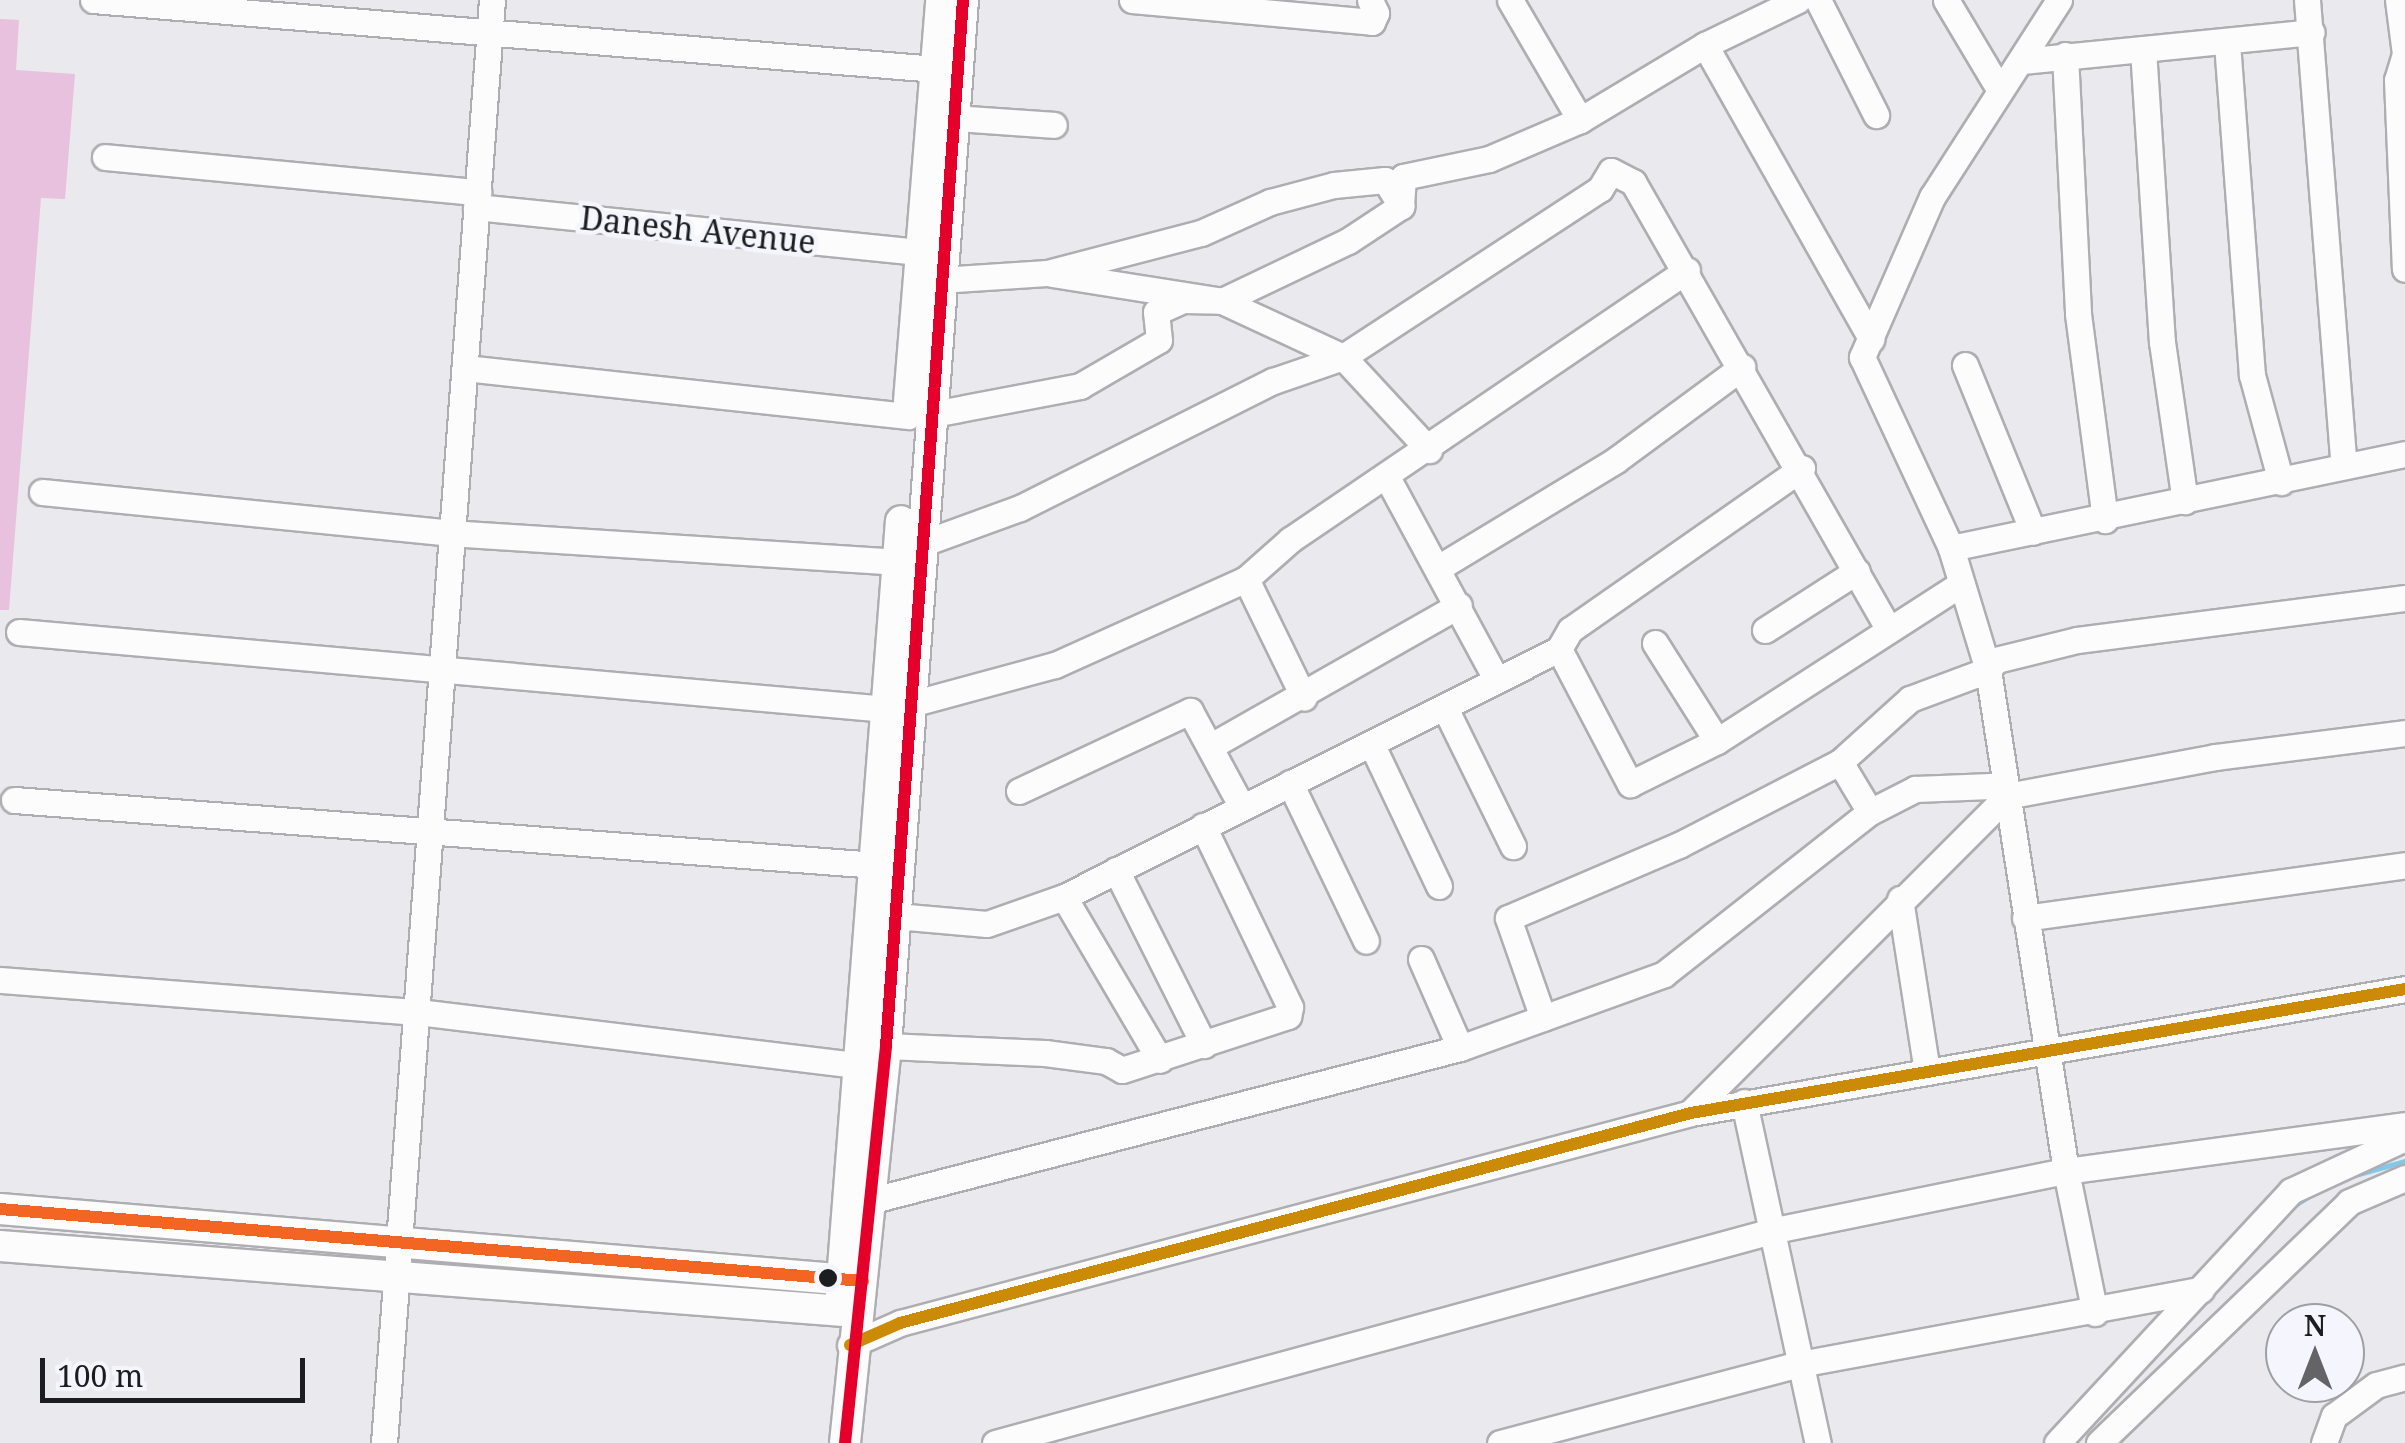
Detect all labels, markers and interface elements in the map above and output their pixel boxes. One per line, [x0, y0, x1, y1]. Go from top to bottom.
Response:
street label: Danesh Avenue [578, 199, 818, 261]
unlabelled marker [818, 1268, 838, 1288]
north arrow [2265, 1303, 2365, 1403]
text: N [2304, 1306, 2326, 1344]
scale bar [45, 1338, 310, 1400]
text: 100 m [57, 1355, 143, 1396]

